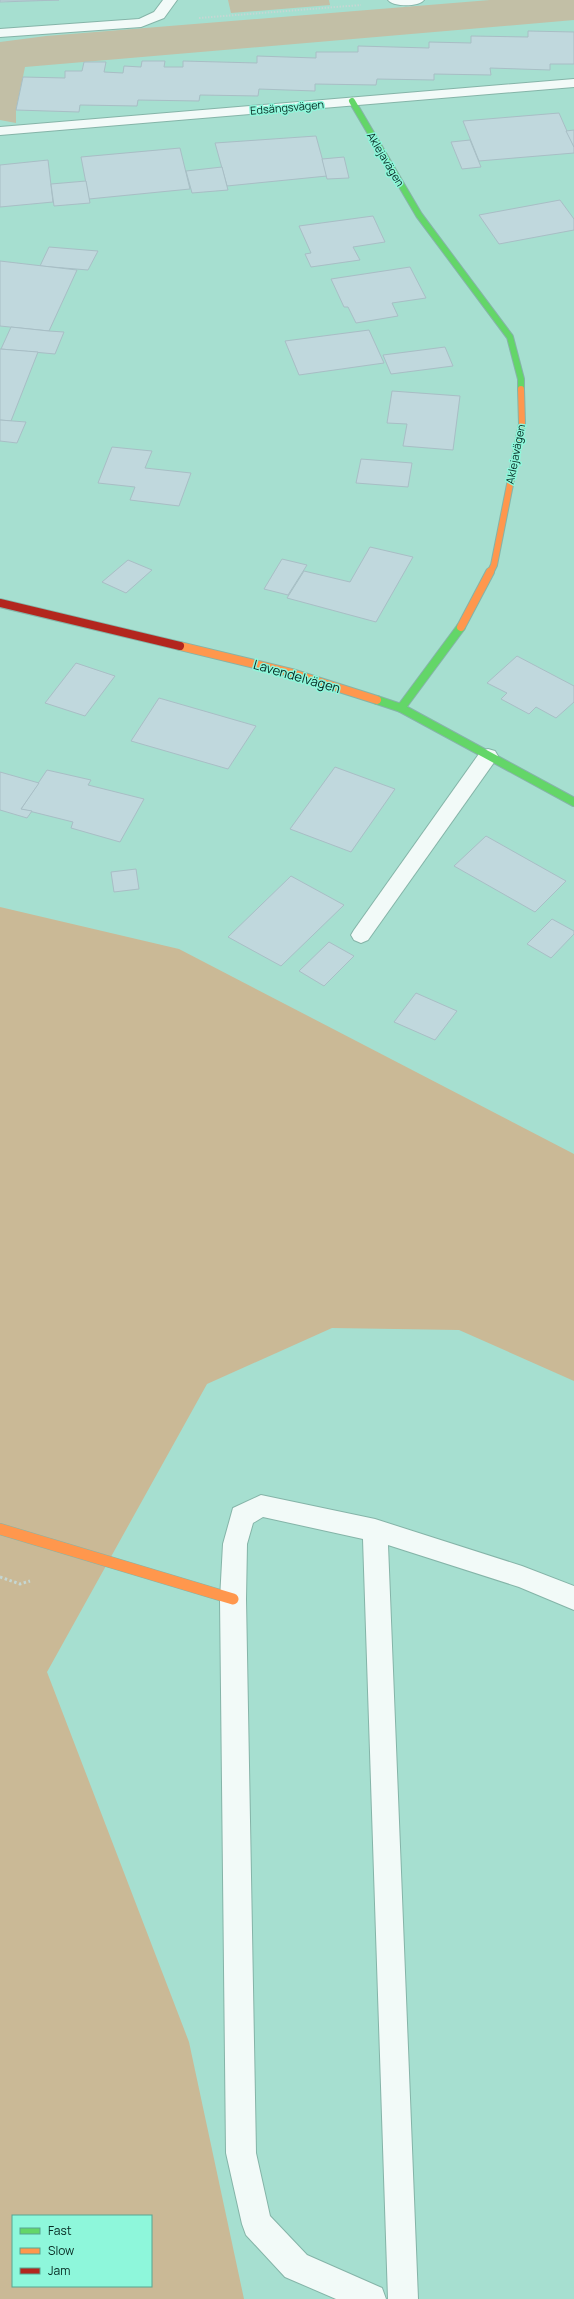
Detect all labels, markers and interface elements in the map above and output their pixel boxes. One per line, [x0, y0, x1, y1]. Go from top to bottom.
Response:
street label: Edsängsvägen [250, 96, 324, 118]
street label: Aklejavägen [364, 129, 408, 189]
street label: Aklejavägen [502, 423, 528, 485]
street label: Lavendelvägen [251, 655, 343, 697]
legend [12, 2215, 152, 2287]
text: Fast [48, 2222, 72, 2239]
text: Slow [48, 2242, 74, 2259]
text: Jam [48, 2262, 70, 2279]

